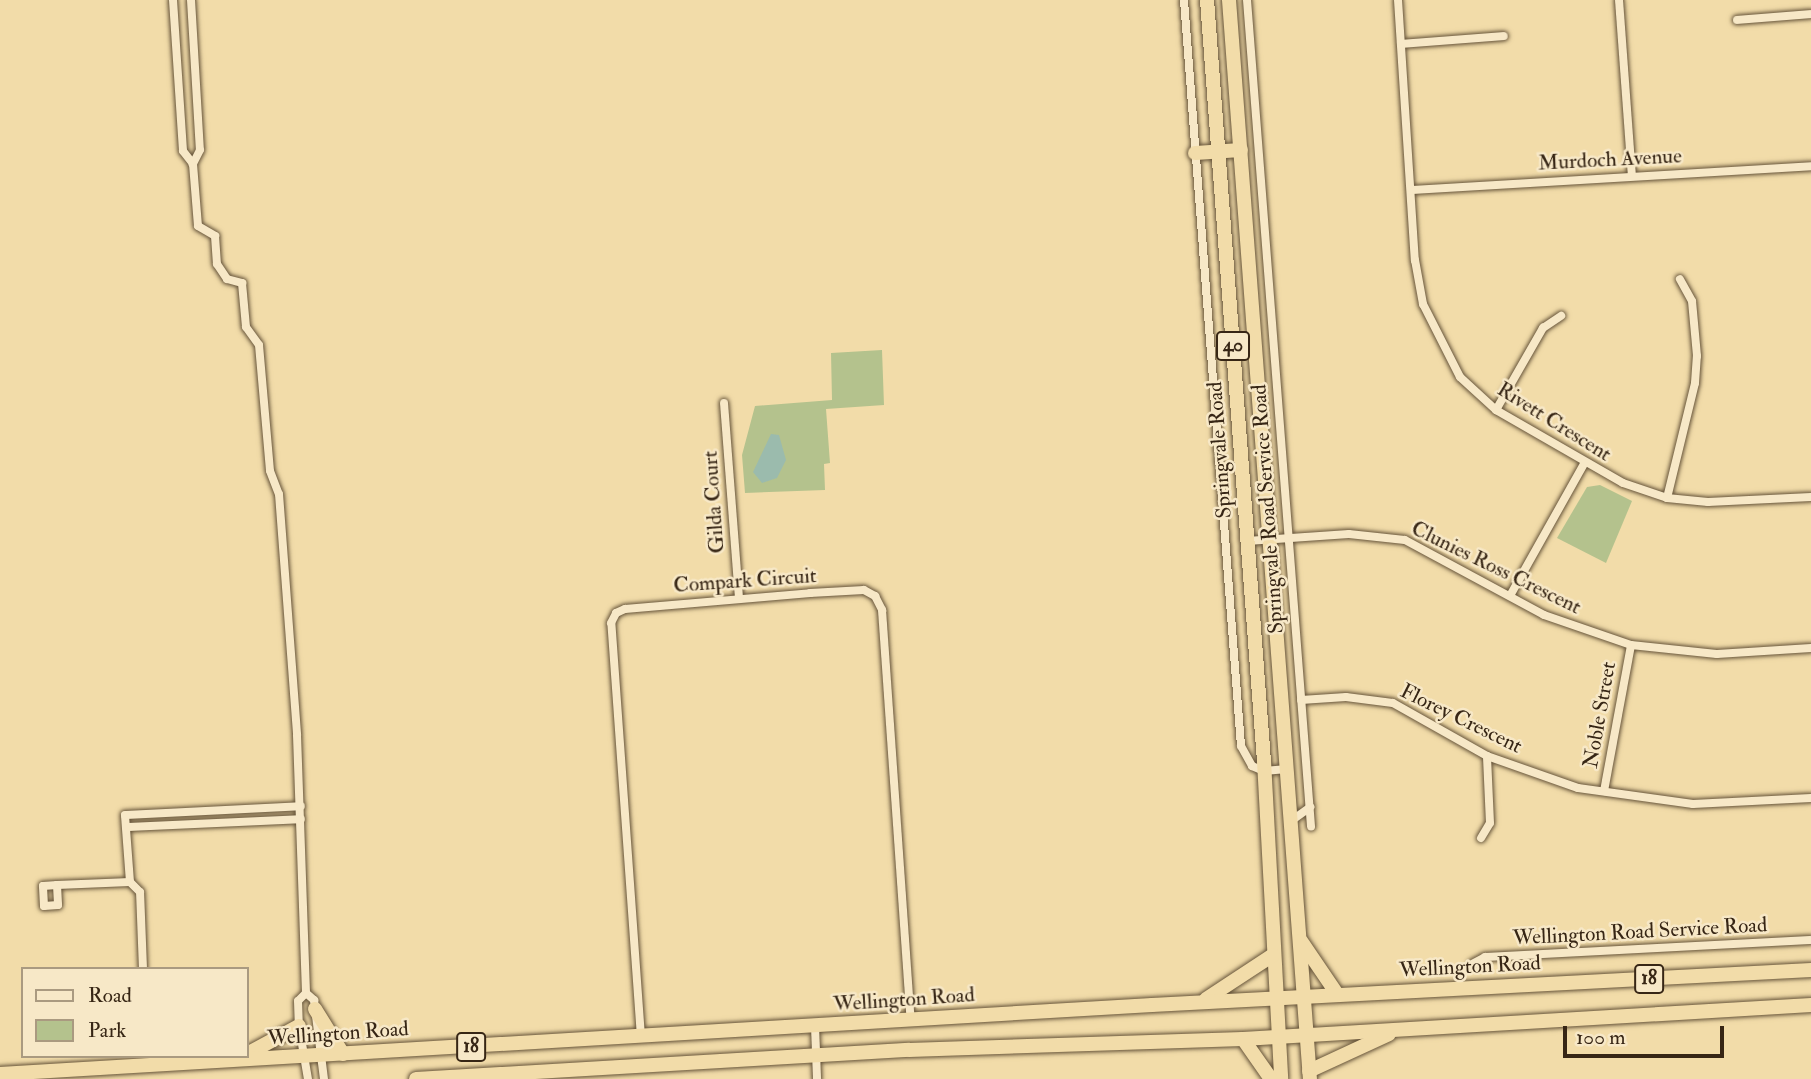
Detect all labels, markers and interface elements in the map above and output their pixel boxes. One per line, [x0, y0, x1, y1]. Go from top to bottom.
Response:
street label: Murdoch Avenue [1538, 144, 1682, 176]
road number: 40 [1216, 330, 1250, 362]
street label: Rivett Crescent [1492, 377, 1616, 467]
street label: Springvale Road [1203, 381, 1237, 519]
street label: Springvale Road Service Road [1247, 383, 1289, 635]
street label: Gilda Court [698, 450, 730, 554]
street label: Clunies Ross Crescent [1407, 516, 1585, 620]
street label: Compark Circuit [673, 563, 817, 599]
street label: Noble Street [1578, 660, 1622, 770]
street label: Florey Crescent [1396, 679, 1526, 759]
street label: Wellington Road Service Road [1512, 913, 1768, 951]
street label: Wellington Road [1399, 951, 1541, 983]
road number: 18 [1633, 964, 1665, 995]
legend [21, 967, 248, 1058]
text: Road [88, 982, 132, 1009]
street label: Wellington Road [832, 982, 976, 1018]
scale bar [1566, 1012, 1727, 1056]
street label: Wellington Road [266, 1016, 410, 1052]
text: Park [88, 1017, 126, 1044]
text: 100 m [1576, 1024, 1626, 1051]
road number: 18 [455, 1032, 487, 1063]

